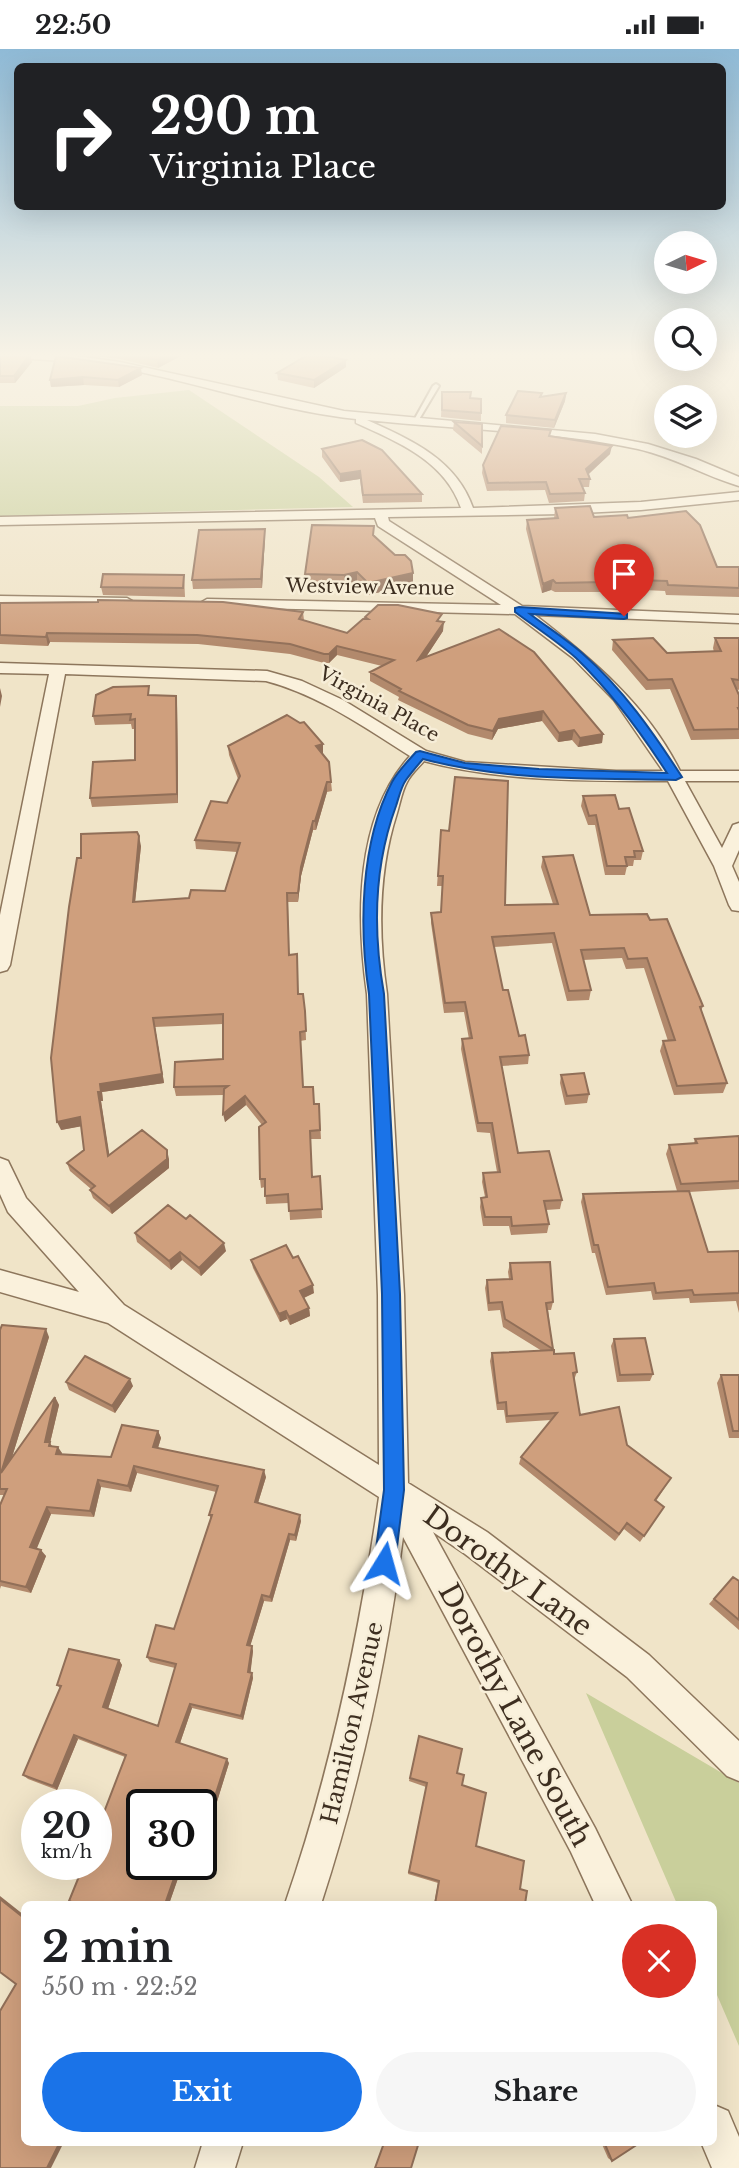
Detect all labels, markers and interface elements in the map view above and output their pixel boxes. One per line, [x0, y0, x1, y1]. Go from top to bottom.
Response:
text: 22:50 [35, 9, 111, 41]
text: 290 m [150, 86, 319, 147]
icon: right [35, 91, 126, 182]
text: Virginia Place [150, 147, 376, 187]
north arrow [654, 231, 718, 294]
map controls [654, 231, 717, 448]
button: search [654, 308, 717, 371]
button: layers [654, 385, 717, 448]
pin [594, 544, 654, 616]
icon: arrive [605, 555, 643, 593]
street label: Westview Avenue [284, 574, 455, 600]
street label: Virginia Place [314, 661, 443, 747]
street label: Dorothy Lane [417, 1498, 599, 1644]
position arrow [347, 1526, 421, 1600]
street label: Dorothy Lane South [431, 1577, 599, 1853]
street label: Hamilton Avenue [315, 1619, 389, 1827]
speed limit sign: 30 [126, 1789, 217, 1880]
text: 20 [42, 1804, 91, 1847]
text: km/h [41, 1841, 92, 1863]
text: 2 min [42, 1921, 173, 1973]
button: close [622, 1924, 696, 1998]
text: 550 m · 22:52 [42, 1973, 198, 2001]
button: Exit [42, 2052, 362, 2132]
button: Share [376, 2052, 696, 2132]

